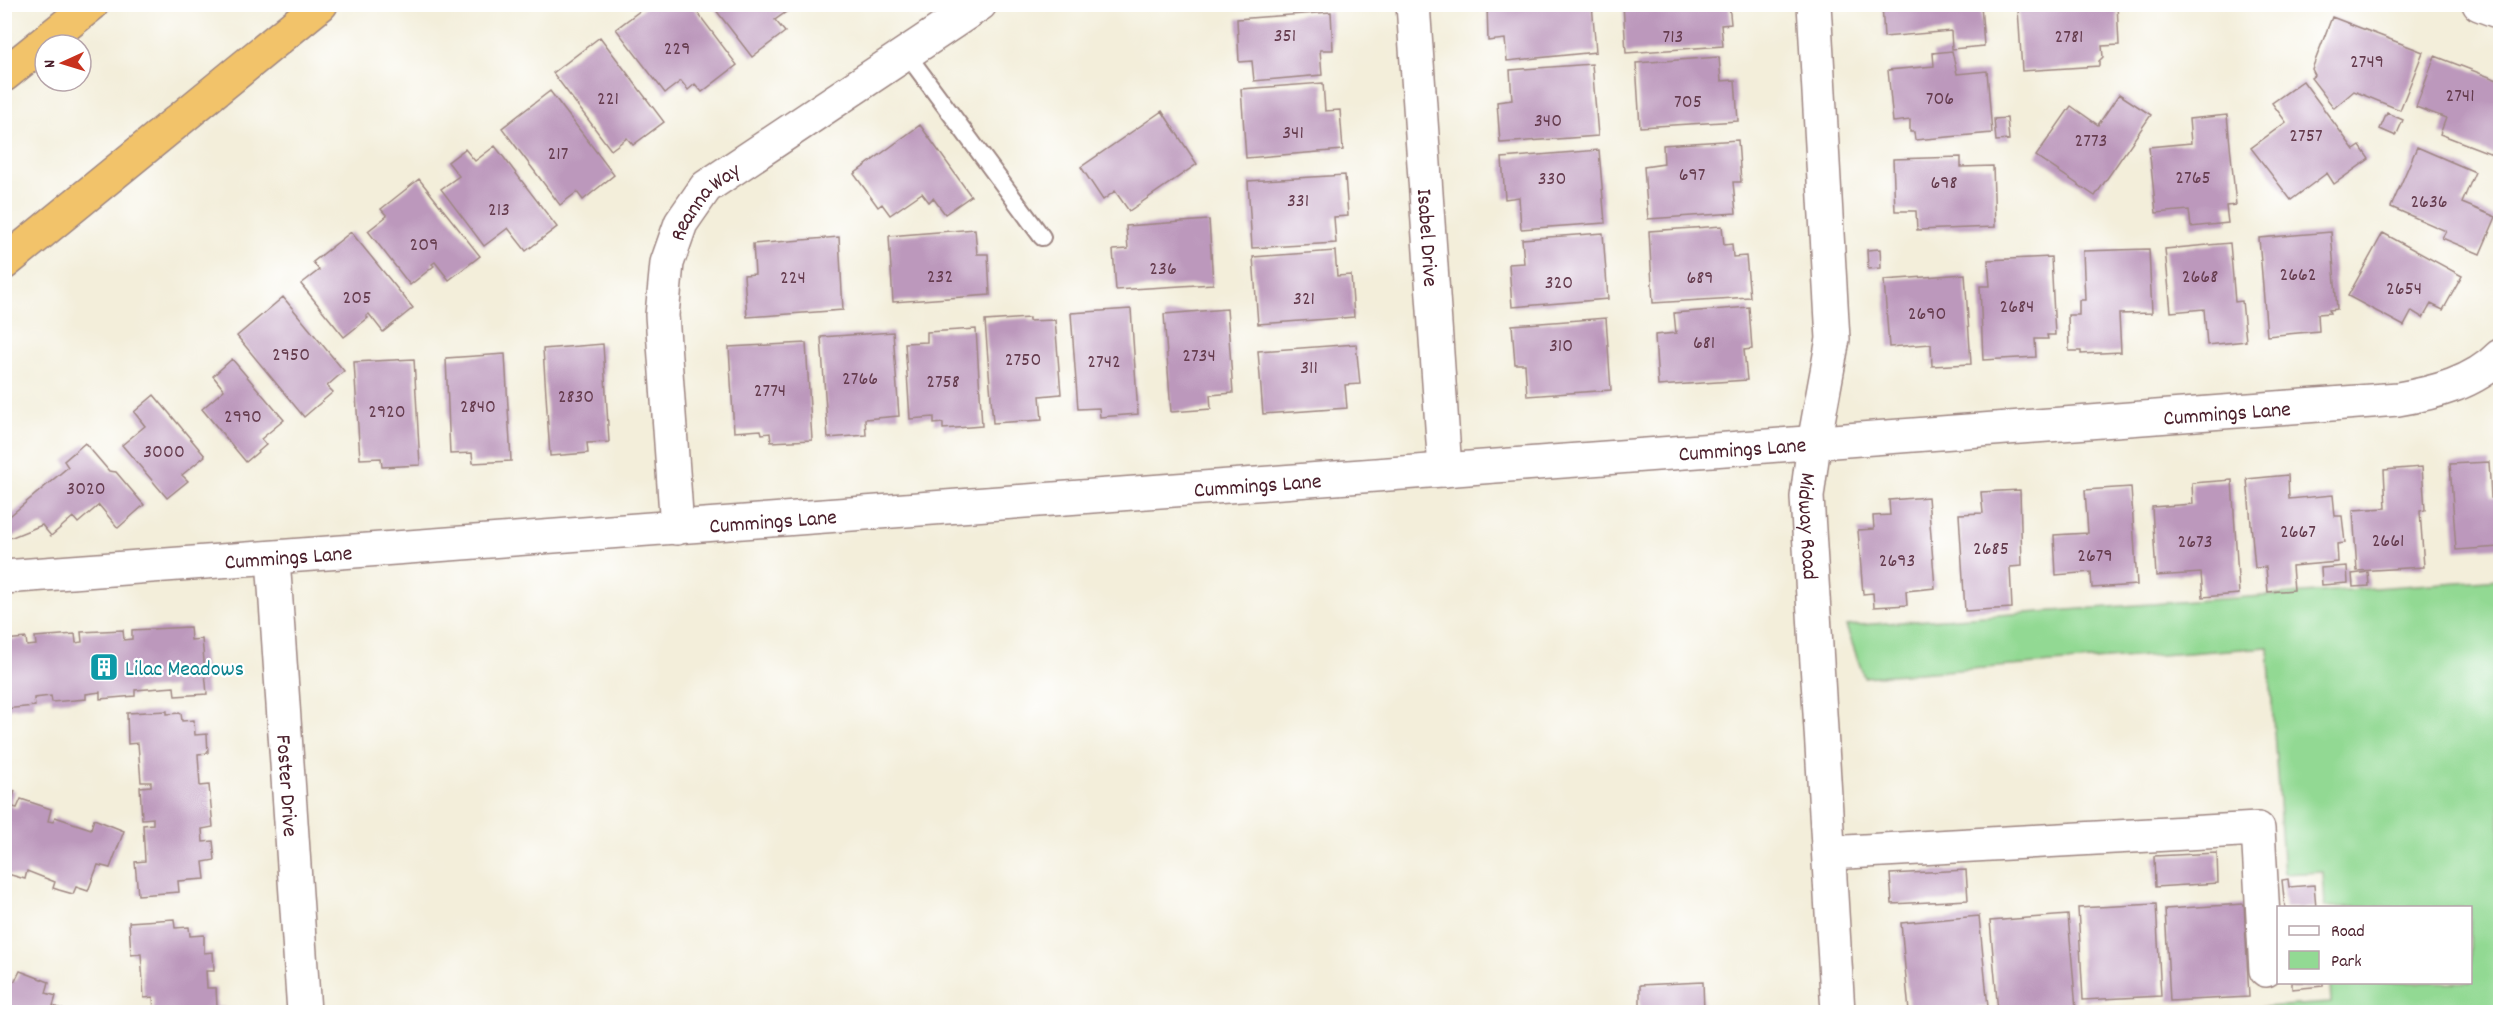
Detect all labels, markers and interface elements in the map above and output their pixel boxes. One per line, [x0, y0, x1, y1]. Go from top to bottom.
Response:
house number: 351 [1274, 23, 1296, 51]
house number: 713 [1663, 24, 1683, 52]
house number: 2781 [2055, 24, 2083, 52]
north arrow [33, 33, 93, 93]
house number: 229 [664, 36, 690, 64]
house number: 2749 [2350, 49, 2384, 77]
text: N [39, 59, 62, 69]
house number: 2741 [2445, 83, 2475, 111]
house number: 221 [597, 86, 619, 114]
house number: 706 [1926, 86, 1954, 114]
house number: 705 [1674, 89, 1702, 117]
house number: 340 [1534, 108, 1562, 136]
house number: 341 [1282, 120, 1304, 148]
house number: 2757 [2289, 123, 2323, 151]
house number: 2773 [2075, 128, 2107, 156]
house number: 217 [548, 141, 568, 169]
street label: Reanna Way [664, 156, 748, 246]
house number: 697 [1679, 162, 1705, 190]
house number: 2765 [2175, 165, 2211, 193]
house number: 330 [1538, 166, 1566, 194]
house number: 698 [1931, 170, 1957, 198]
house number: 331 [1287, 188, 1309, 216]
street label: Isabel Drive [1407, 188, 1444, 288]
house number: 2636 [2410, 189, 2448, 217]
house number: 213 [488, 197, 510, 225]
house number: 209 [410, 232, 438, 260]
house number: 236 [1149, 256, 1177, 284]
house number: 2662 [2279, 262, 2317, 290]
house number: 232 [927, 264, 953, 292]
house number: 2668 [2182, 264, 2218, 292]
house number: 224 [780, 265, 806, 293]
house number: 689 [1687, 265, 1713, 293]
house number: 320 [1545, 270, 1573, 298]
house number: 2654 [2386, 276, 2422, 304]
house number: 205 [343, 285, 371, 313]
house number: 321 [1293, 286, 1315, 314]
house number: 2684 [2000, 294, 2034, 322]
house number: 2690 [1908, 301, 1946, 329]
house number: 681 [1693, 330, 1715, 358]
house number: 310 [1549, 333, 1573, 361]
house number: 2950 [272, 342, 310, 370]
house number: 2734 [1182, 343, 1216, 371]
house number: 2750 [1005, 347, 1041, 375]
house number: 2742 [1087, 349, 1121, 377]
house number: 311 [1300, 355, 1318, 383]
house number: 2766 [842, 366, 878, 394]
house number: 2758 [926, 369, 960, 397]
house number: 2774 [754, 378, 786, 406]
house number: 2830 [558, 384, 594, 412]
house number: 2840 [460, 394, 496, 422]
street label: Cummings Lane [2162, 395, 2292, 435]
house number: 2920 [368, 399, 406, 427]
house number: 2990 [224, 404, 262, 432]
street label: Cummings Lane [1678, 431, 1807, 471]
house number: 3000 [143, 439, 185, 467]
street label: Cummings Lane [1193, 467, 1323, 507]
street label: Midway Road [1788, 471, 1824, 581]
house number: 3020 [66, 476, 106, 504]
street label: Cummings Lane [708, 503, 838, 544]
house number: 2667 [2280, 519, 2316, 547]
house number: 2661 [2372, 528, 2404, 556]
house number: 2673 [2177, 529, 2213, 557]
house number: 2685 [1973, 536, 2009, 564]
street label: Cummings Lane [224, 539, 353, 580]
house number: 2679 [2077, 543, 2113, 571]
house number: 2693 [1879, 548, 1915, 576]
building icon: Lilac Meadows [88, 651, 120, 683]
place label: Lilac Meadows [125, 655, 244, 686]
street label: Foster Drive [266, 734, 304, 838]
legend [2277, 906, 2472, 984]
text: Road [2331, 920, 2365, 945]
text: Park [2331, 950, 2362, 975]

